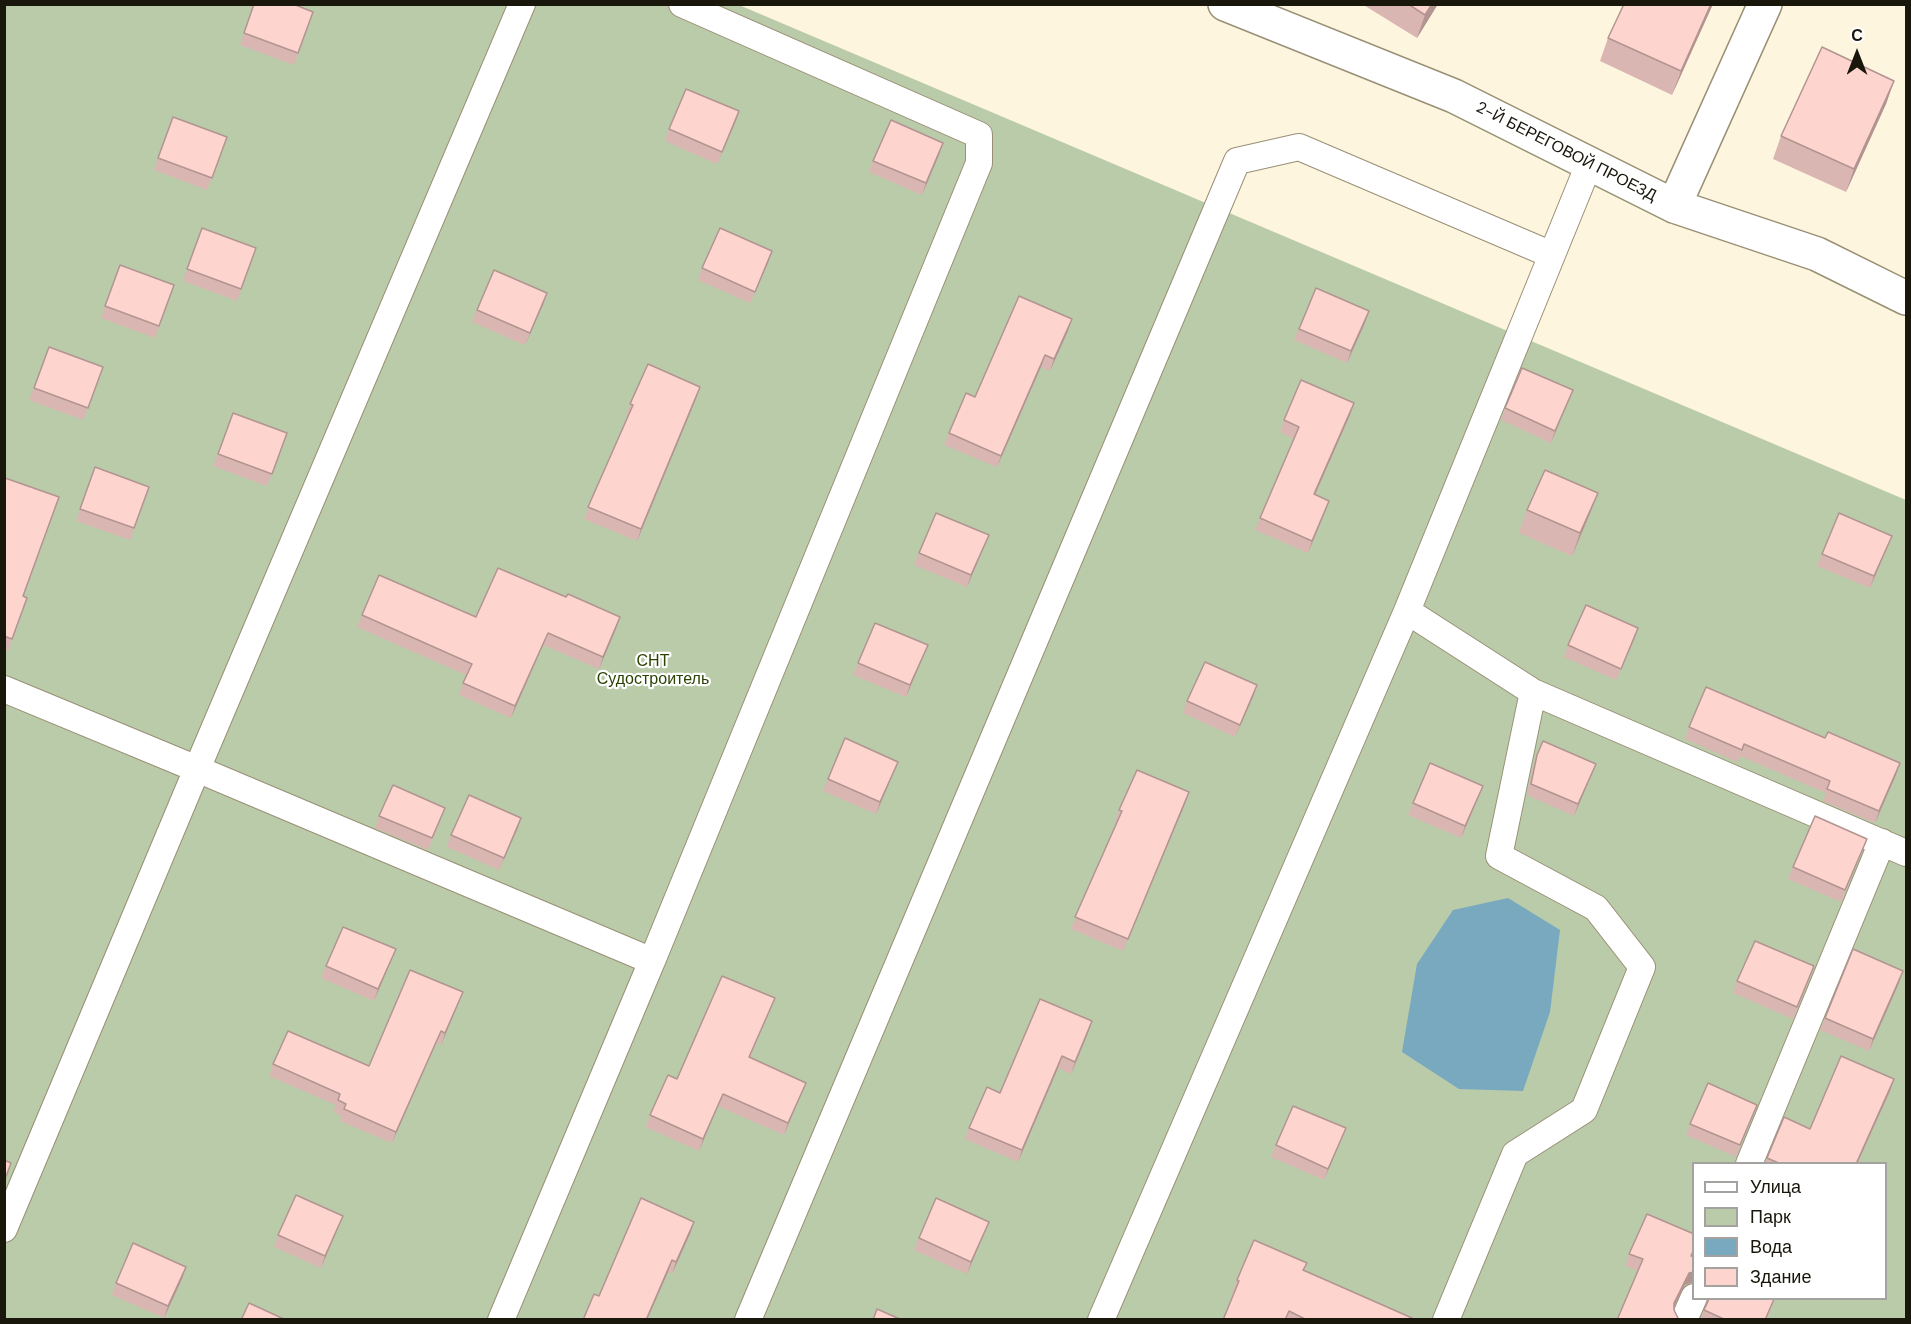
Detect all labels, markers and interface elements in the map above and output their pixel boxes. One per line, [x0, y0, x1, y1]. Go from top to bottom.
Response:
north arrow [1827, 24, 1887, 84]
text: С [1851, 25, 1863, 46]
street label: 2-Й БЕРЕГОВОЙ ПРОЕЗД [1473, 98, 1659, 206]
park label: СНТ Судостроитель [597, 652, 709, 690]
legend [1692, 1162, 1887, 1300]
text: Улица [1750, 1175, 1801, 1199]
text: Парк [1750, 1205, 1791, 1229]
text: Вода [1750, 1235, 1792, 1259]
text: Здание [1750, 1265, 1811, 1289]

